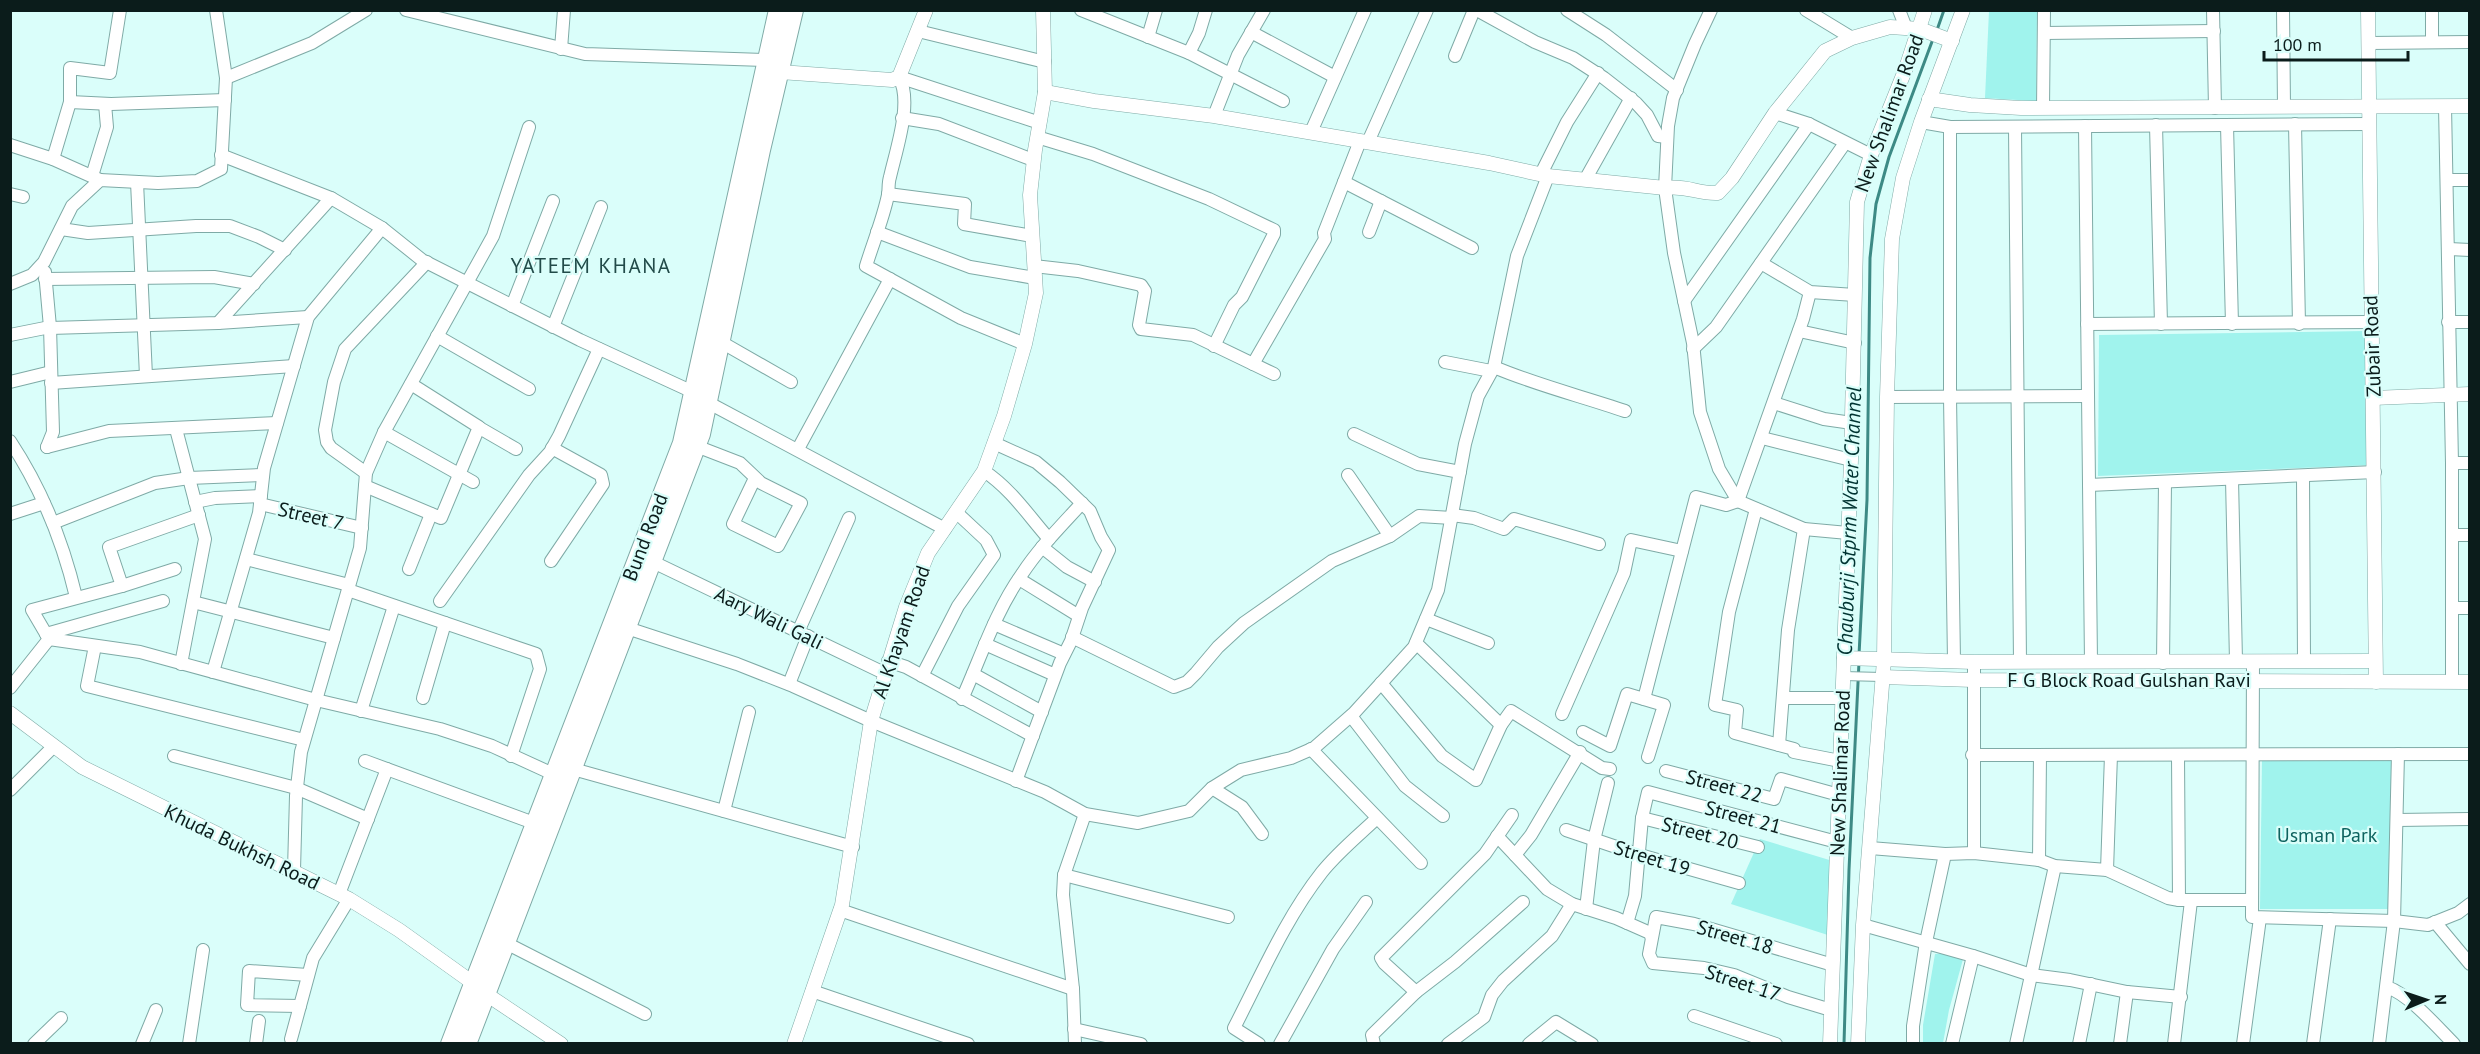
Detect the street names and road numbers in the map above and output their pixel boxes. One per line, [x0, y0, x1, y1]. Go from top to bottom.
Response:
street label: New Shalimar Road [1848, 30, 1930, 196]
street label: Zubair Road [2357, 295, 2387, 397]
street label: Bund Road [616, 489, 674, 585]
street label: Street 7 [275, 496, 347, 536]
street label: Al Khayam Road [866, 562, 936, 702]
street label: Aary Wali Gali [710, 581, 828, 655]
street label: F G Block Road Gulshan Ravi [2007, 667, 2251, 693]
street label: New Shalimar Road [1824, 689, 1856, 857]
street label: Street 22 [1683, 763, 1765, 809]
street label: Street 21 [1702, 794, 1784, 840]
street label: Khuda Bukhsh Road [160, 798, 324, 896]
street label: Street 20 [1659, 811, 1741, 855]
street label: Street 19 [1611, 834, 1693, 882]
street label: Street 18 [1694, 914, 1776, 960]
street label: Street 17 [1702, 959, 1784, 1007]

